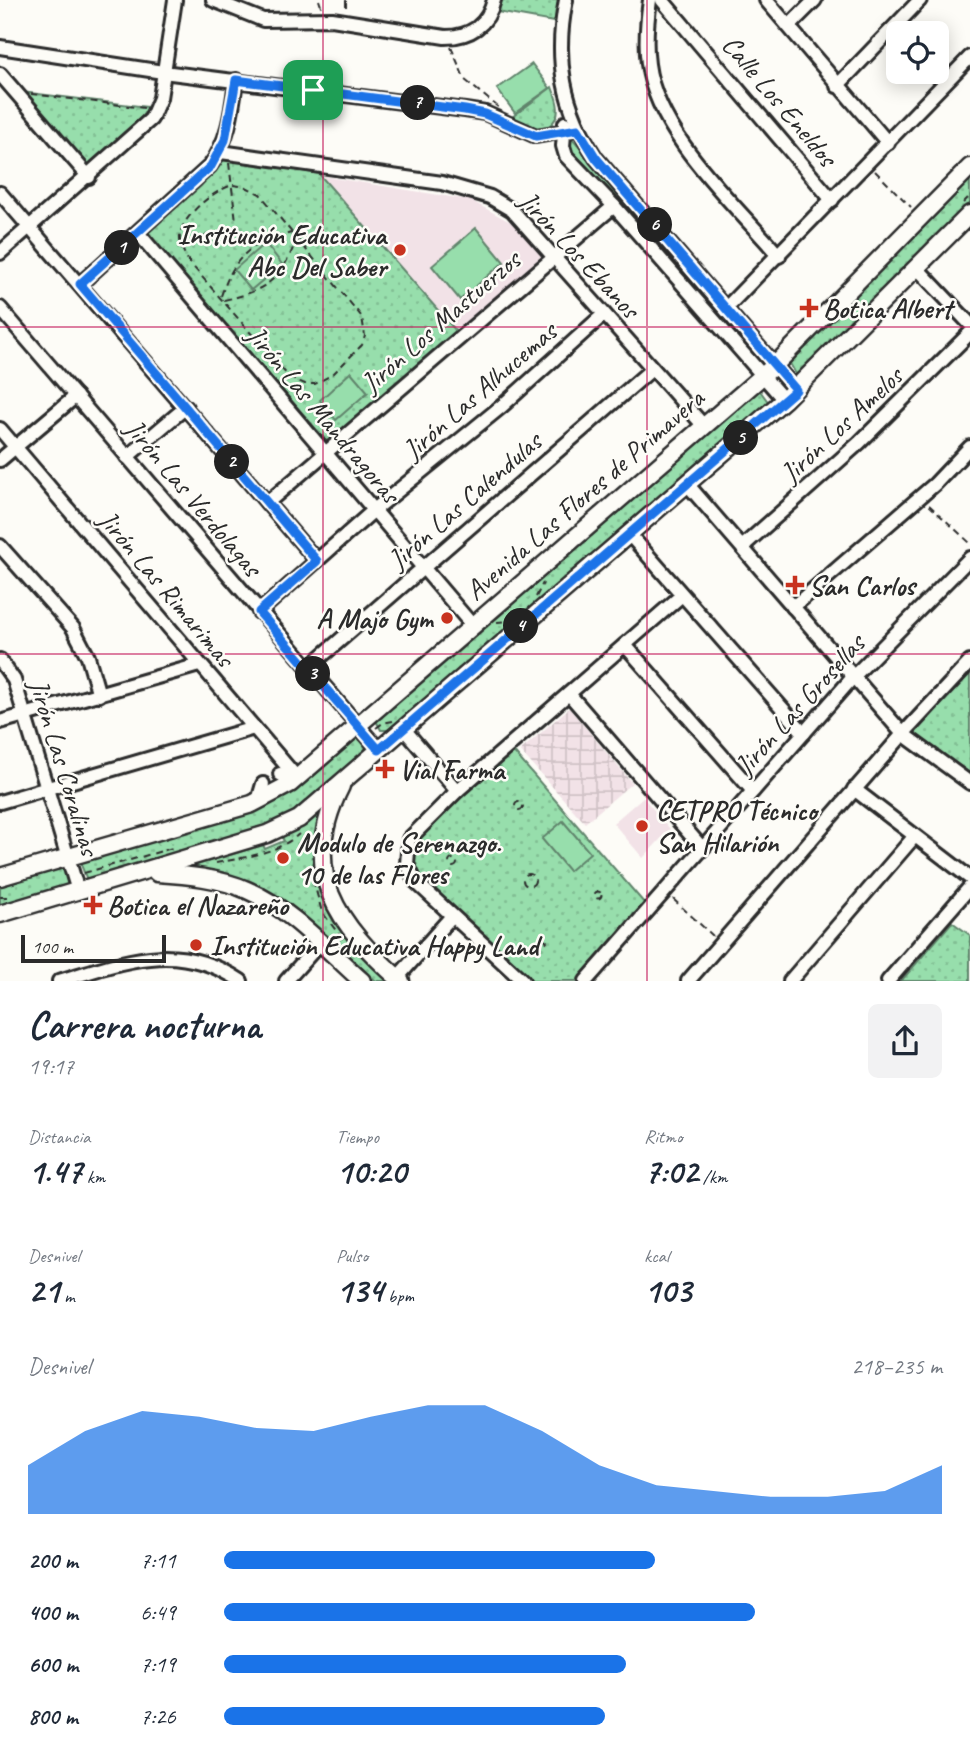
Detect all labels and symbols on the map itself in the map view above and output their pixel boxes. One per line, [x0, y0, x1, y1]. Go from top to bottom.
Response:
street label: Calle Los Eneldos [715, 28, 846, 175]
pin [283, 60, 343, 120]
pin: 7 [400, 86, 436, 120]
street label: Jirón Los Ebanos [510, 182, 649, 327]
pin: 6 [638, 208, 672, 243]
place label: Institución Educativa Abc Del Saber [177, 217, 389, 284]
pin: 1 [104, 230, 140, 266]
street label: Jirón Los Mastuerzos [352, 241, 529, 401]
marker: Institución Educativa Abc Del Saber [392, 242, 408, 258]
place label: Botica Albert [823, 291, 956, 326]
marker: Botica Albert [801, 300, 817, 316]
street label: Jirón Las Alhucemas [394, 312, 565, 468]
street label: Jirón Las Mandragoras [238, 317, 410, 512]
street label: Jirón Los Amelos [771, 357, 912, 491]
street label: Avenida Las Flores de Primavera [458, 380, 712, 608]
street label: Jirón Las Verdolagas [116, 410, 271, 585]
pin: 5 [724, 420, 758, 456]
street label: Jirón Las Calendulas [379, 423, 550, 578]
pin: 2 [215, 444, 250, 480]
street label: Jirón Las Rimarimas [90, 501, 244, 676]
place label: San Carlos [809, 568, 918, 603]
marker: San Carlos [787, 577, 803, 593]
place label: A Majo Gym [316, 601, 435, 637]
pin: 4 [504, 608, 538, 644]
marker: A Majo Gym [439, 610, 455, 626]
street label: Jirón Las Grosellas [726, 625, 873, 784]
pin: 3 [296, 656, 330, 692]
street label: Jirón Las Coralinas [21, 673, 109, 862]
place label: Vial Farma [399, 752, 507, 787]
marker: Vial Farma [377, 761, 393, 777]
place label: CETPRO Técnico San Hilarión [656, 793, 820, 860]
marker: CETPRO Técnico San Hilarión [634, 818, 650, 834]
place label: Modulo de Serenazgo. 10 de las Flores [297, 825, 502, 892]
marker: Modulo de Serenazgo. 10 de las Flores [275, 850, 291, 866]
place label: Botica el Nazareño [107, 888, 290, 923]
marker: Botica el Nazareño [85, 897, 101, 913]
place label: Institución Educativa Happy Land [210, 928, 543, 964]
scale bar [21, 932, 166, 964]
marker: Institución Educativa Happy Land [188, 937, 204, 953]

